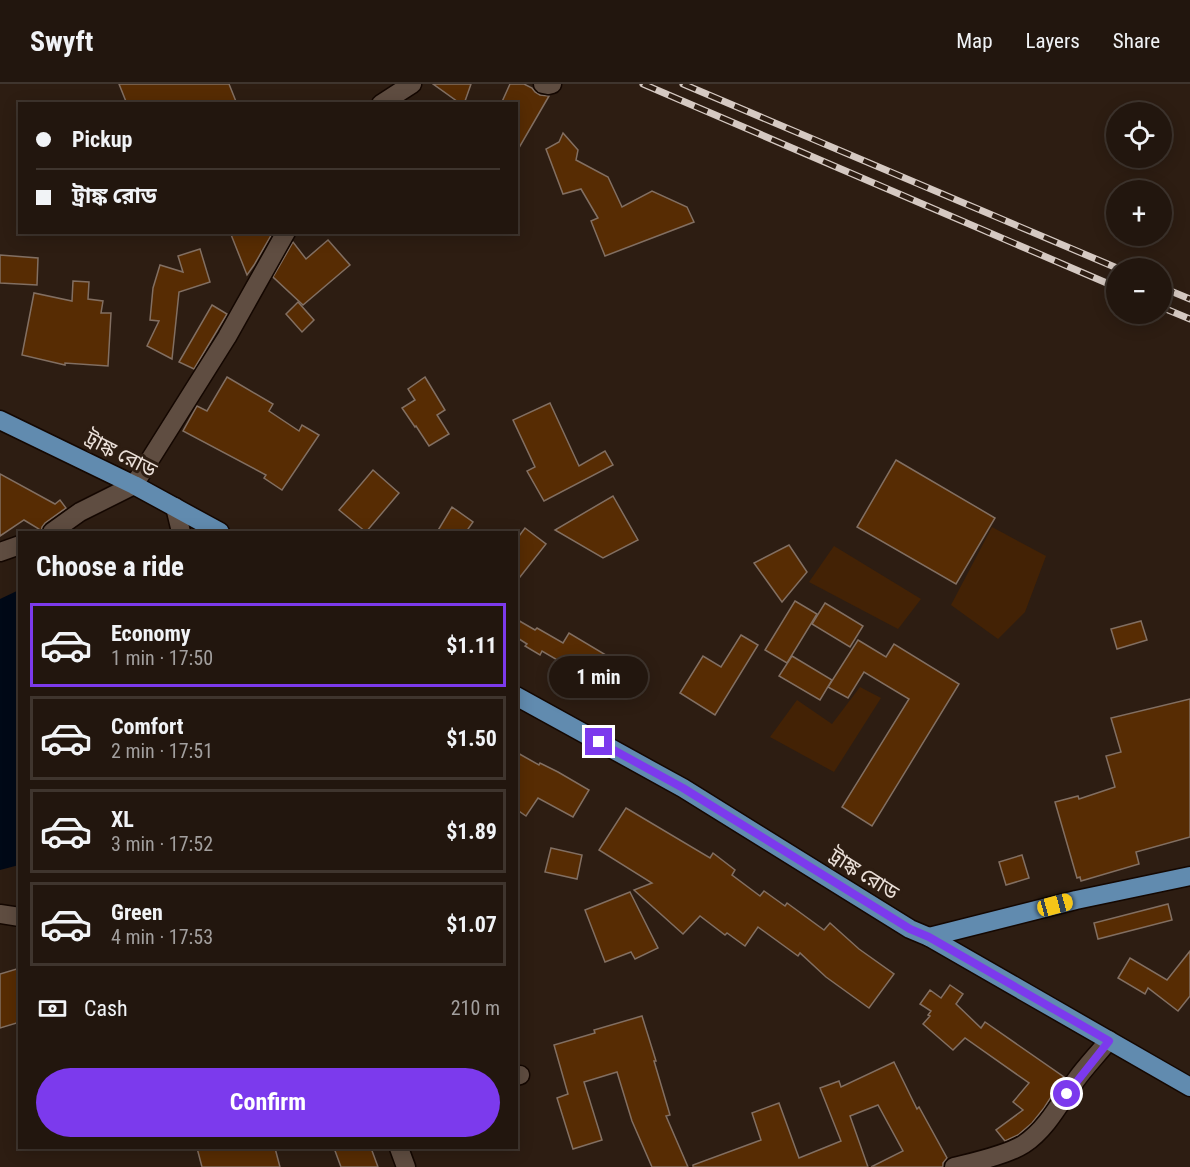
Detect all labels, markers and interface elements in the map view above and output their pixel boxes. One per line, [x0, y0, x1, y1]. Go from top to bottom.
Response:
text: Swyft [30, 25, 93, 58]
text: Map [956, 29, 993, 53]
text: Layers [1026, 29, 1080, 53]
text: Share [1113, 29, 1160, 53]
map controls [1106, 102, 1172, 324]
button: locate [1106, 102, 1172, 168]
text: Pickup [72, 127, 132, 152]
button: + [1106, 180, 1172, 246]
text: ট্রাঙ্ক রোড [72, 183, 157, 208]
button: − [1106, 258, 1172, 324]
street label: ট্রাঙ্ক রোড [80, 425, 162, 483]
text: Choose a ride [36, 551, 184, 583]
icon: car [39, 618, 93, 672]
text: Economy [111, 621, 191, 646]
text: $1.11 [446, 633, 497, 658]
text: 1 min · 17:50 [111, 646, 213, 670]
callout: 1 min [550, 655, 648, 697]
text: 1 min [576, 665, 621, 689]
icon: car [39, 711, 93, 765]
text: Comfort [111, 714, 184, 739]
text: $1.50 [446, 726, 497, 751]
route end [585, 728, 612, 755]
text: 2 min · 17:51 [111, 739, 213, 763]
icon: car [39, 804, 93, 858]
text: XL [111, 807, 134, 832]
text: $1.89 [446, 819, 497, 844]
text: 3 min · 17:52 [111, 832, 213, 856]
street label: ট্রাঙ্ক রোড [824, 843, 904, 905]
car [1035, 892, 1075, 918]
icon: car [39, 897, 93, 951]
text: Green [111, 900, 163, 925]
text: $1.07 [446, 912, 497, 937]
text: 4 min · 17:53 [111, 925, 213, 949]
icon: cash [36, 992, 69, 1025]
text: Cash [84, 996, 128, 1021]
text: 210 m [451, 996, 500, 1020]
button: Confirm [36, 1068, 500, 1137]
route start [1053, 1080, 1080, 1107]

